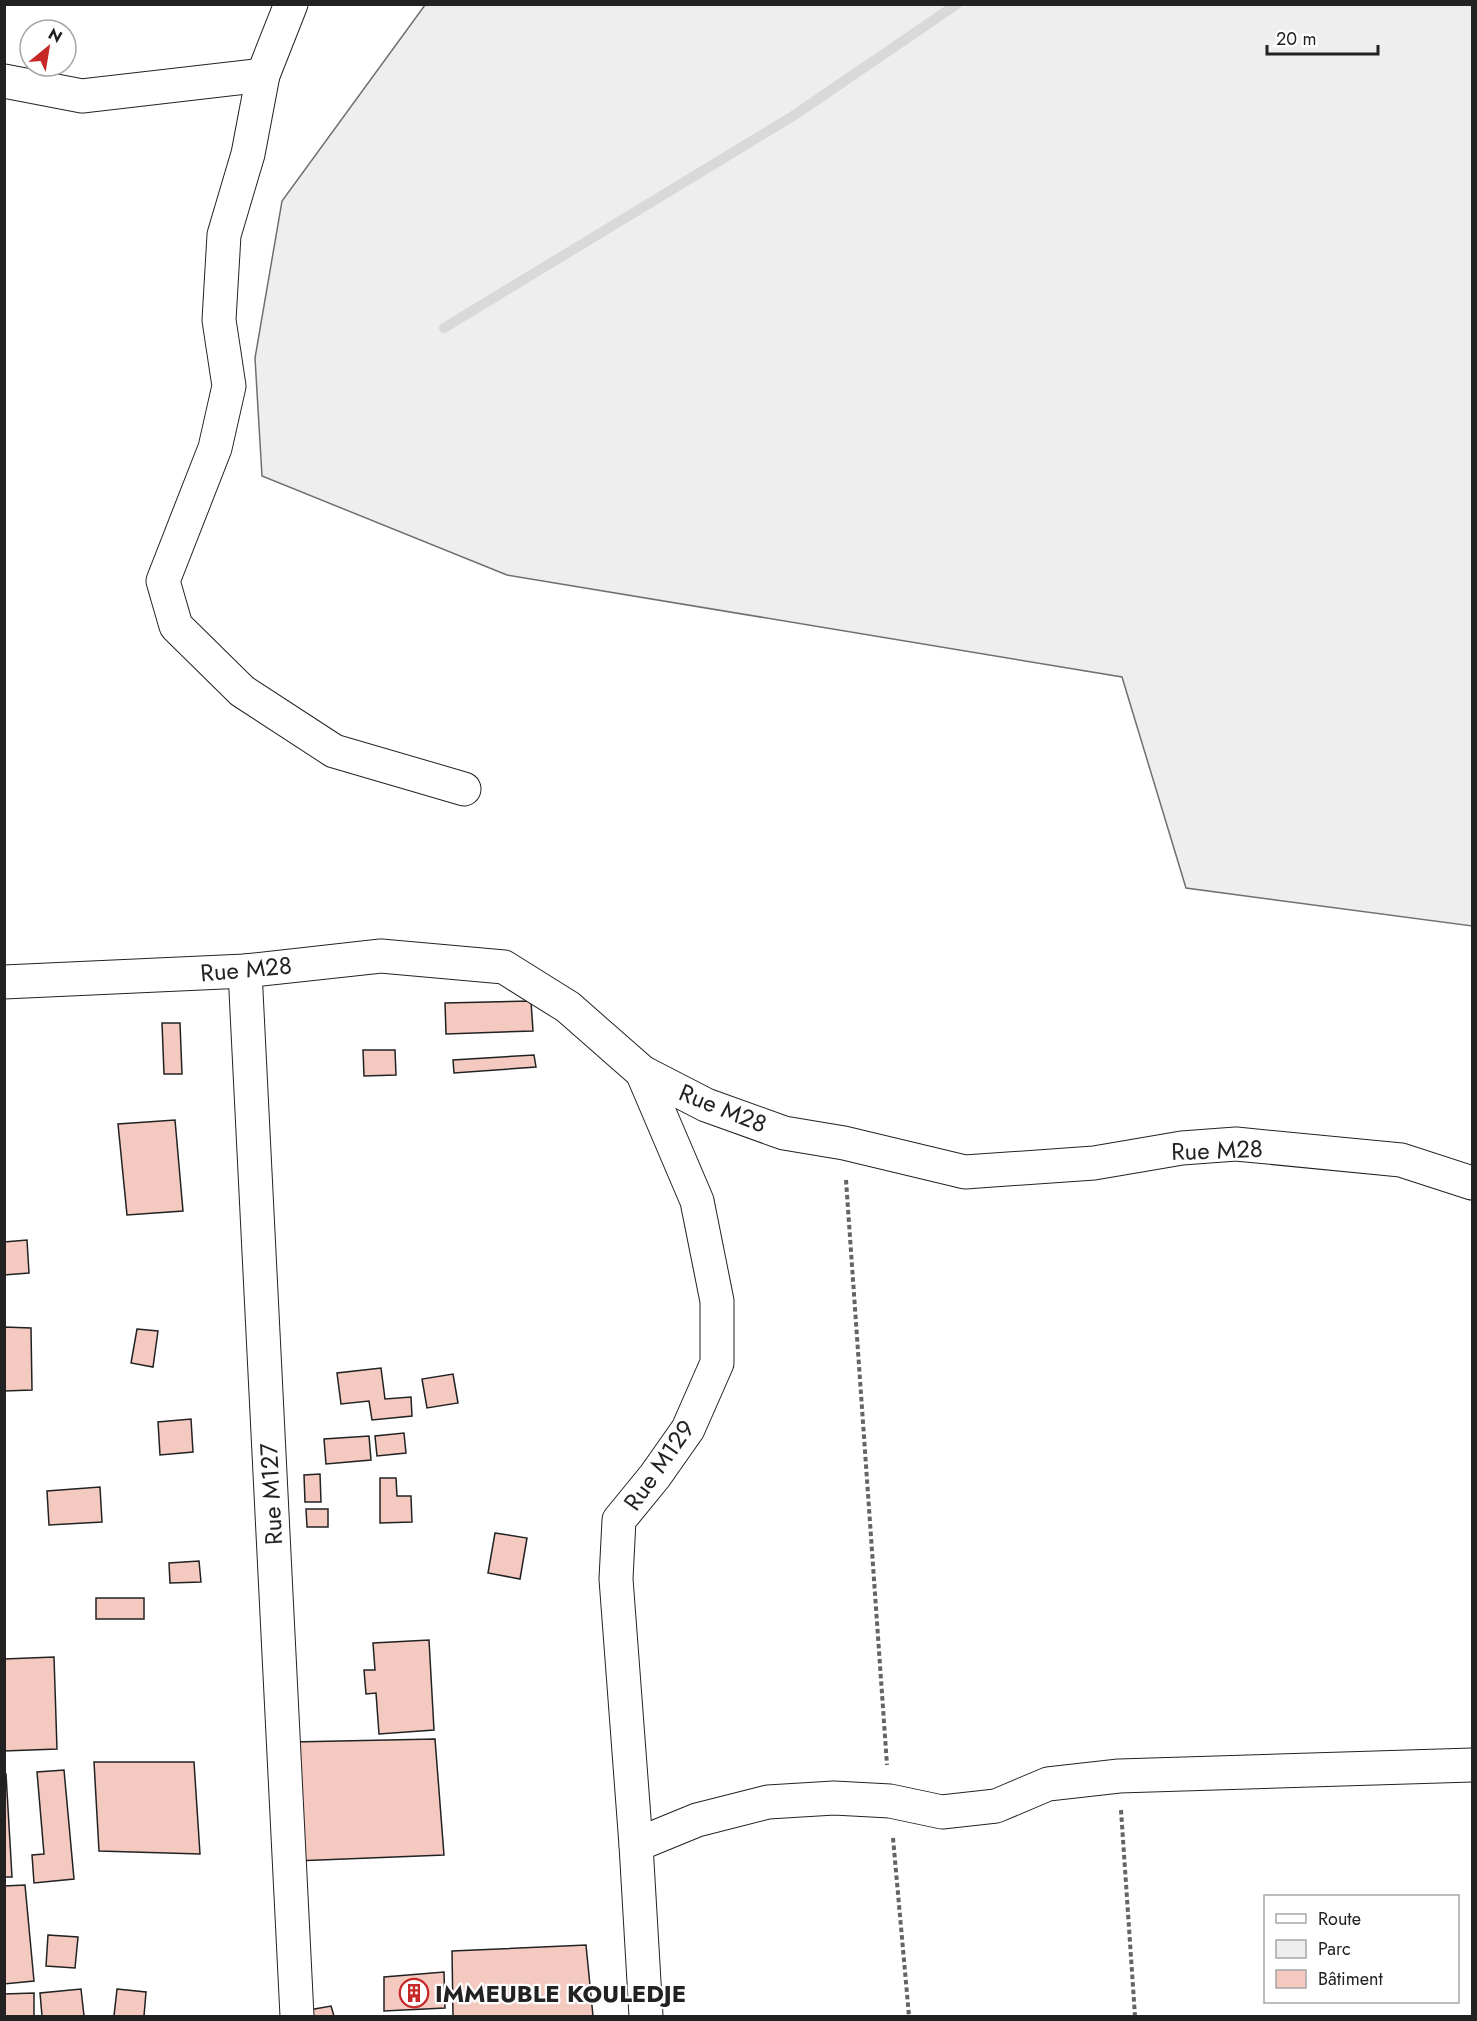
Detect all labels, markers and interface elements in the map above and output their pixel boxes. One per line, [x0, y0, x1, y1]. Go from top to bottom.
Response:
north arrow [18, 18, 78, 78]
scale bar [1267, 18, 1378, 56]
text: N [44, 22, 67, 49]
text: 20 m [1276, 26, 1316, 52]
street label: Rue M28 [199, 948, 293, 990]
street label: Rue M28 [674, 1075, 772, 1141]
street label: Rue M28 [1171, 1131, 1263, 1169]
street label: Rue M129 [615, 1413, 703, 1517]
street label: Rue M127 [251, 1442, 291, 1546]
legend [1264, 1895, 1459, 2003]
text: Route [1318, 1906, 1361, 1932]
text: Parc [1318, 1936, 1351, 1962]
text: Bâtiment [1318, 1966, 1384, 1992]
place label: IMMEUBLE KOULEDJE [435, 1976, 686, 2011]
building icon: IMMEUBLE KOULEDJE [398, 1977, 430, 2009]

